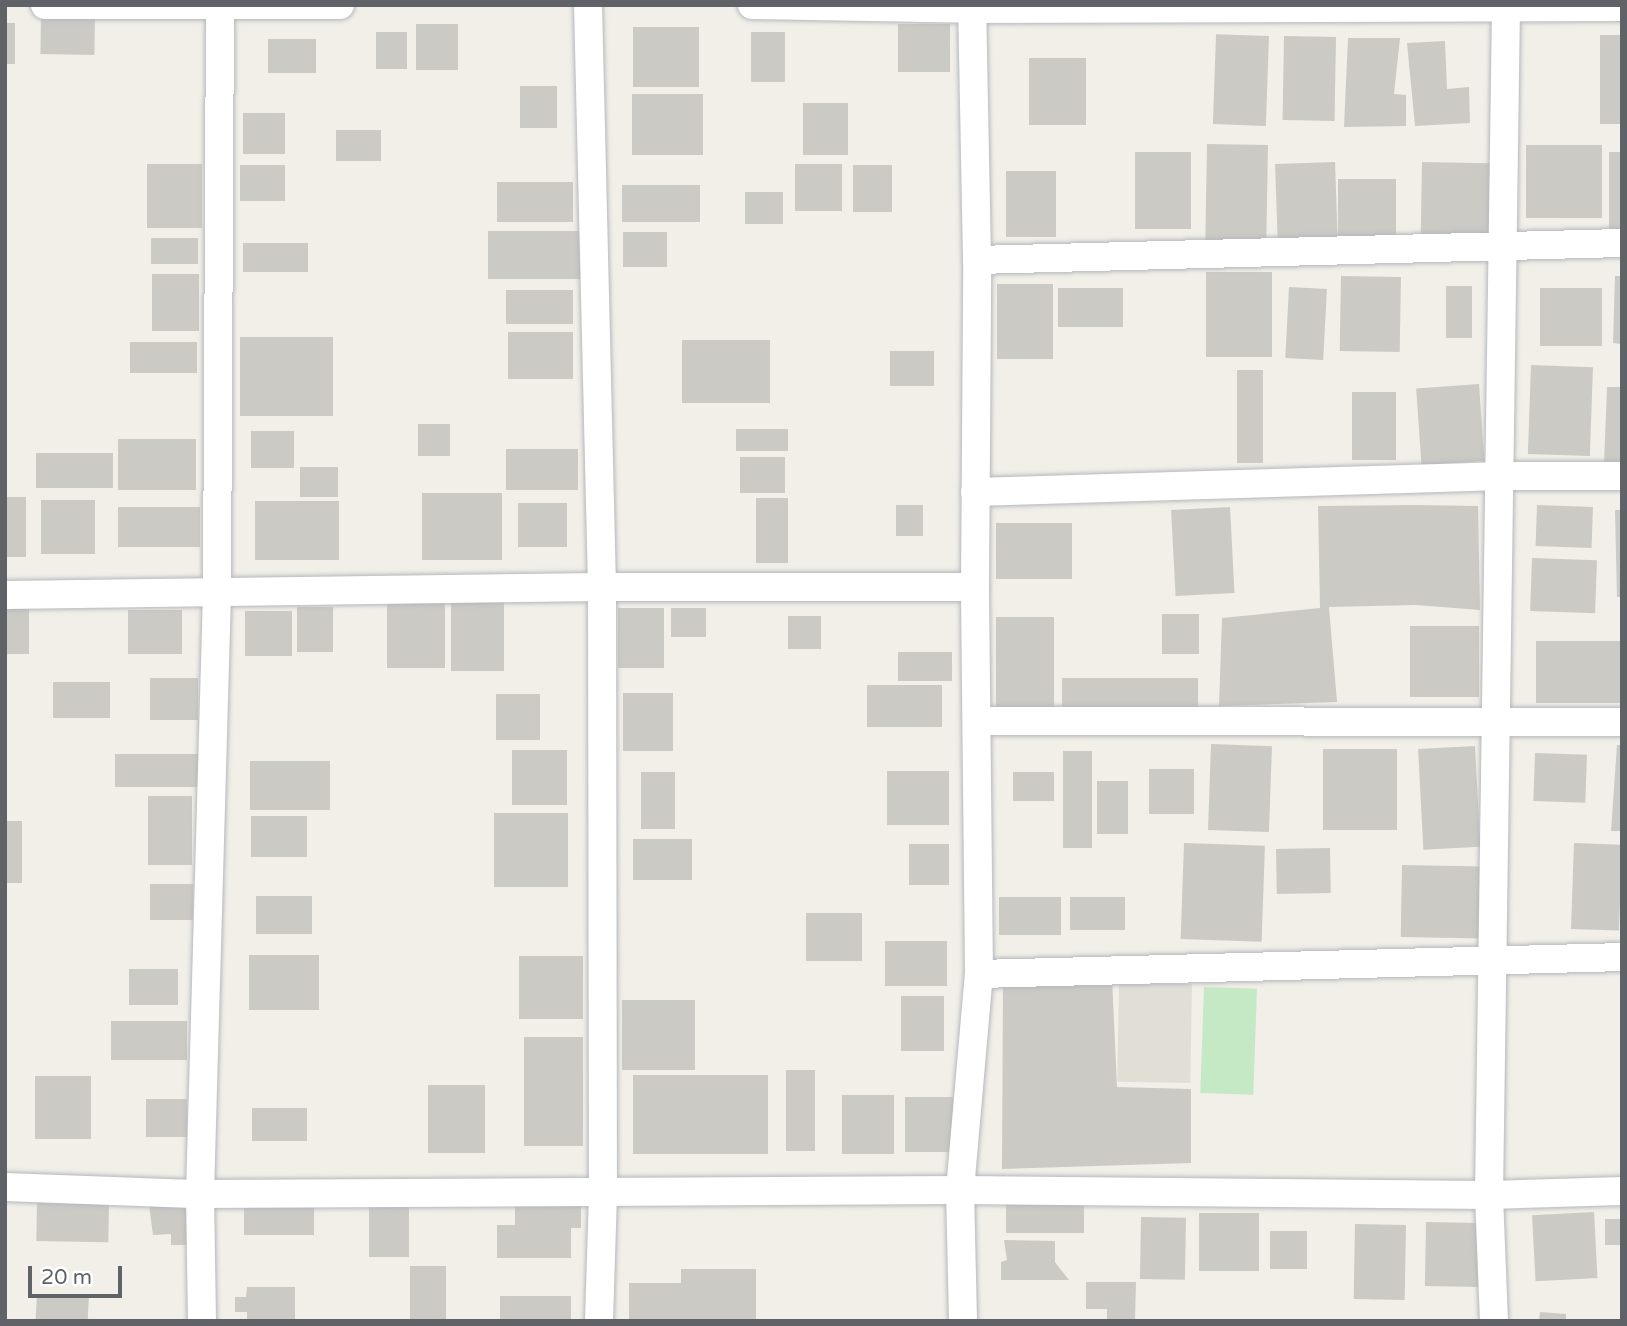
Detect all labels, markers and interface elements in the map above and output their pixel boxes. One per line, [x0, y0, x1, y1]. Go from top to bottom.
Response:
scale bar [32, 1252, 126, 1296]
text: 20 m [41, 1265, 92, 1290]

